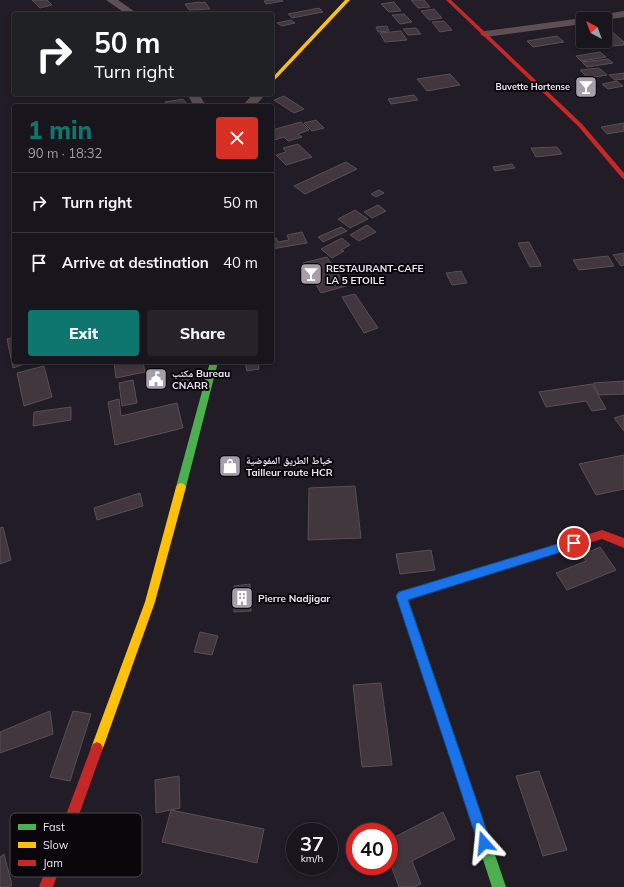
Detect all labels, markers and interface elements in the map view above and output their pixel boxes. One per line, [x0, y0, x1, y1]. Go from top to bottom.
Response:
north arrow [576, 12, 612, 48]
map controls [576, 12, 612, 48]
text: 50 m [94, 25, 160, 60]
icon: right [28, 28, 80, 80]
text: Turn right [94, 60, 174, 83]
bar icon: Buvette Hortense [573, 74, 599, 100]
place label: Buvette Hortense [496, 81, 570, 92]
text: 1 min [28, 115, 92, 145]
button: close [216, 117, 258, 159]
text: 90 m · 18:32 [28, 145, 102, 161]
icon: right [28, 192, 50, 214]
text: Turn right [62, 193, 132, 212]
text: 50 m [223, 193, 258, 212]
icon: arrive [28, 252, 50, 274]
text: Arrive at destination [62, 253, 209, 272]
text: 40 m [223, 253, 258, 272]
bar icon: RESTAURANT-CAFE LA 5 ETOILE [298, 261, 324, 287]
place label: RESTAURANT-CAFE LA 5 ETOILE [326, 262, 423, 287]
button: Exit [28, 310, 139, 356]
button: Share [147, 310, 258, 356]
public building icon: مكتب Bureau CNARR [143, 366, 169, 392]
place label: مكتب Bureau CNARR [172, 367, 230, 392]
shop icon: خياط الطريق المفوضية Tailleur route HCR [217, 453, 243, 479]
place label: خياط الطريق المفوضية Tailleur route HCR [246, 454, 333, 479]
pin [557, 526, 591, 560]
icon: arrive [563, 532, 585, 554]
building icon: Pierre Nadjigar [229, 585, 255, 611]
place label: Pierre Nadjigar [258, 592, 330, 605]
legend [10, 813, 142, 877]
text: Fast [43, 820, 65, 834]
position arrow [463, 822, 505, 864]
speed limit sign: 40 [346, 823, 398, 875]
text: 37 [300, 831, 324, 856]
text: Slow [43, 838, 69, 852]
text: km/h [301, 852, 323, 865]
text: Jam [43, 856, 63, 870]

